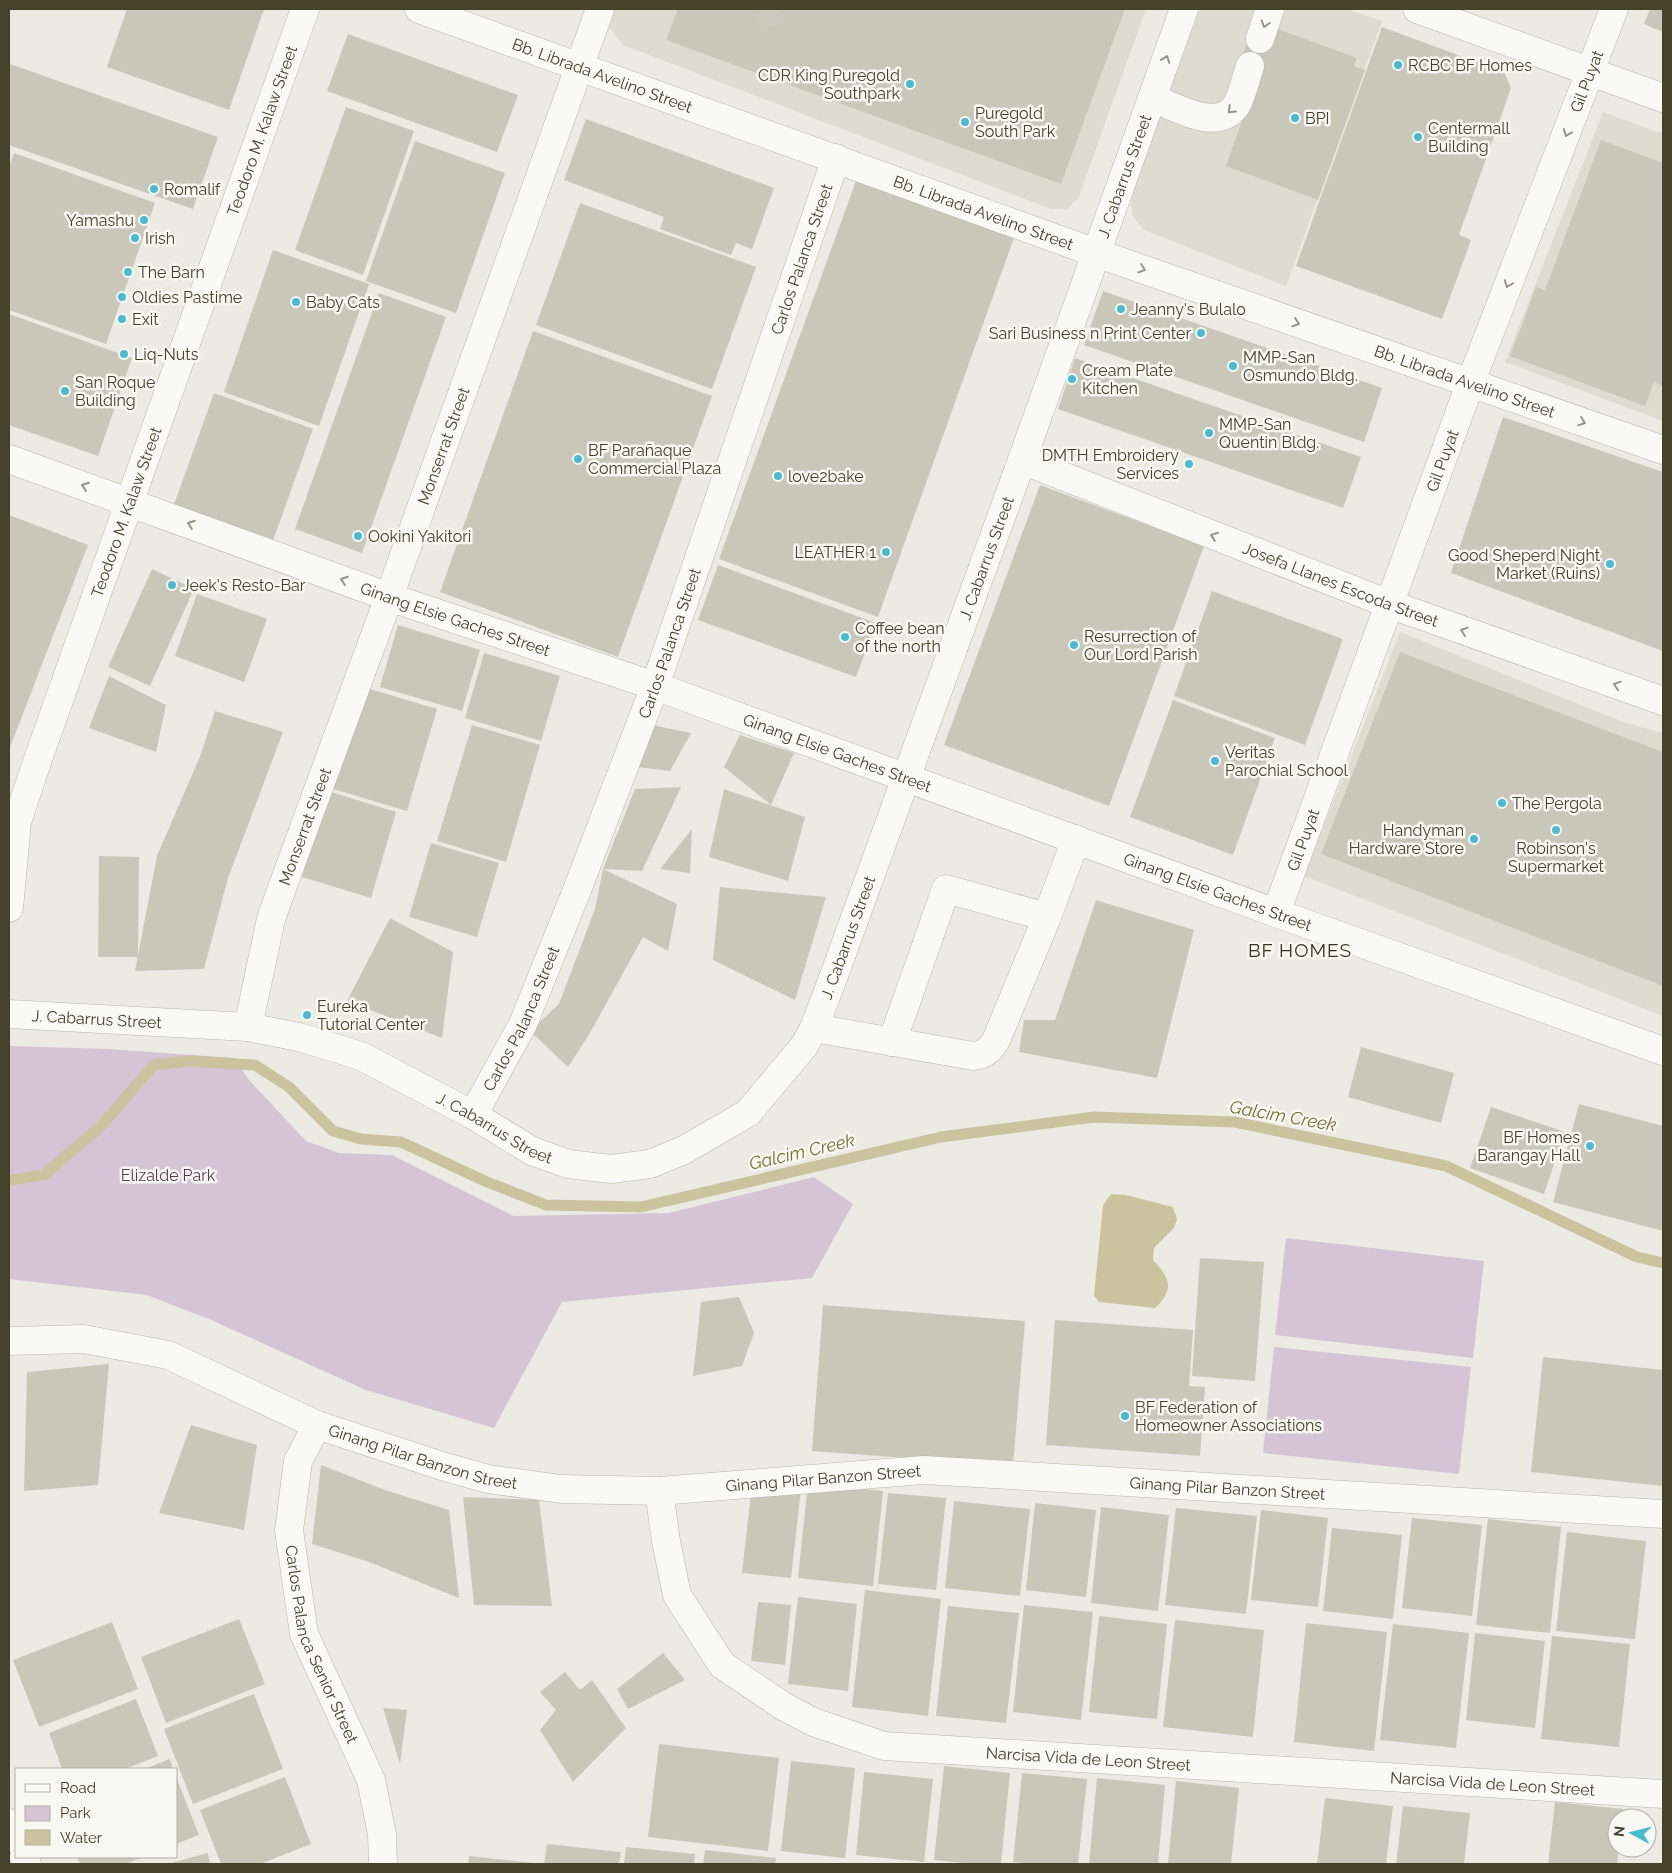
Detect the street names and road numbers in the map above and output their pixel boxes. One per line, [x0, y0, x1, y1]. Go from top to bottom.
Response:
street label: Bb. Librada Avelino Street [510, 34, 696, 117]
street label: Teodoro M. Kalaw Street [223, 42, 302, 218]
street label: Gil Puyat [1566, 47, 1608, 115]
street label: J. Cabarrus Street [1094, 111, 1156, 241]
street label: Bb. Librada Avelino Street [891, 172, 1077, 254]
street label: Carlos Palanca Street [767, 181, 837, 337]
street label: Bb. Librada Avelino Street [1372, 341, 1558, 422]
street label: Monserrat Street [414, 384, 474, 507]
street label: Teodoro M. Kalaw Street [87, 424, 166, 600]
street label: Gil Puyat [1422, 426, 1463, 494]
street label: J. Cabarrus Street [956, 493, 1018, 622]
street label: Josefa Llanes Escoda Street [1240, 539, 1441, 631]
street label: Carlos Palanca Street [635, 565, 705, 721]
street label: Ginang Elsie Gaches Street [358, 578, 553, 660]
street label: Ginang Elsie Gaches Street [740, 710, 935, 796]
street label: Monserrat Street [275, 765, 336, 888]
street label: Gil Puyat [1283, 806, 1324, 874]
street label: Ginang Elsie Gaches Street [1121, 849, 1315, 935]
street label: J. Cabarrus Street [817, 873, 880, 1002]
street label: Carlos Palanca Street [479, 943, 564, 1094]
street label: J. Cabarrus Street [31, 1006, 163, 1032]
street label: J. Cabarrus Street [433, 1088, 556, 1168]
street label: Ginang Pilar Banzon Street [326, 1420, 519, 1493]
street label: Ginang Pilar Banzon Street [725, 1461, 922, 1496]
street label: Ginang Pilar Banzon Street [1129, 1473, 1326, 1504]
street label: Carlos Palanca Senior Street [281, 1544, 362, 1747]
street label: Narcisa Vida de Leon Street [985, 1743, 1192, 1775]
street label: Narcisa Vida de Leon Street [1390, 1768, 1596, 1800]

